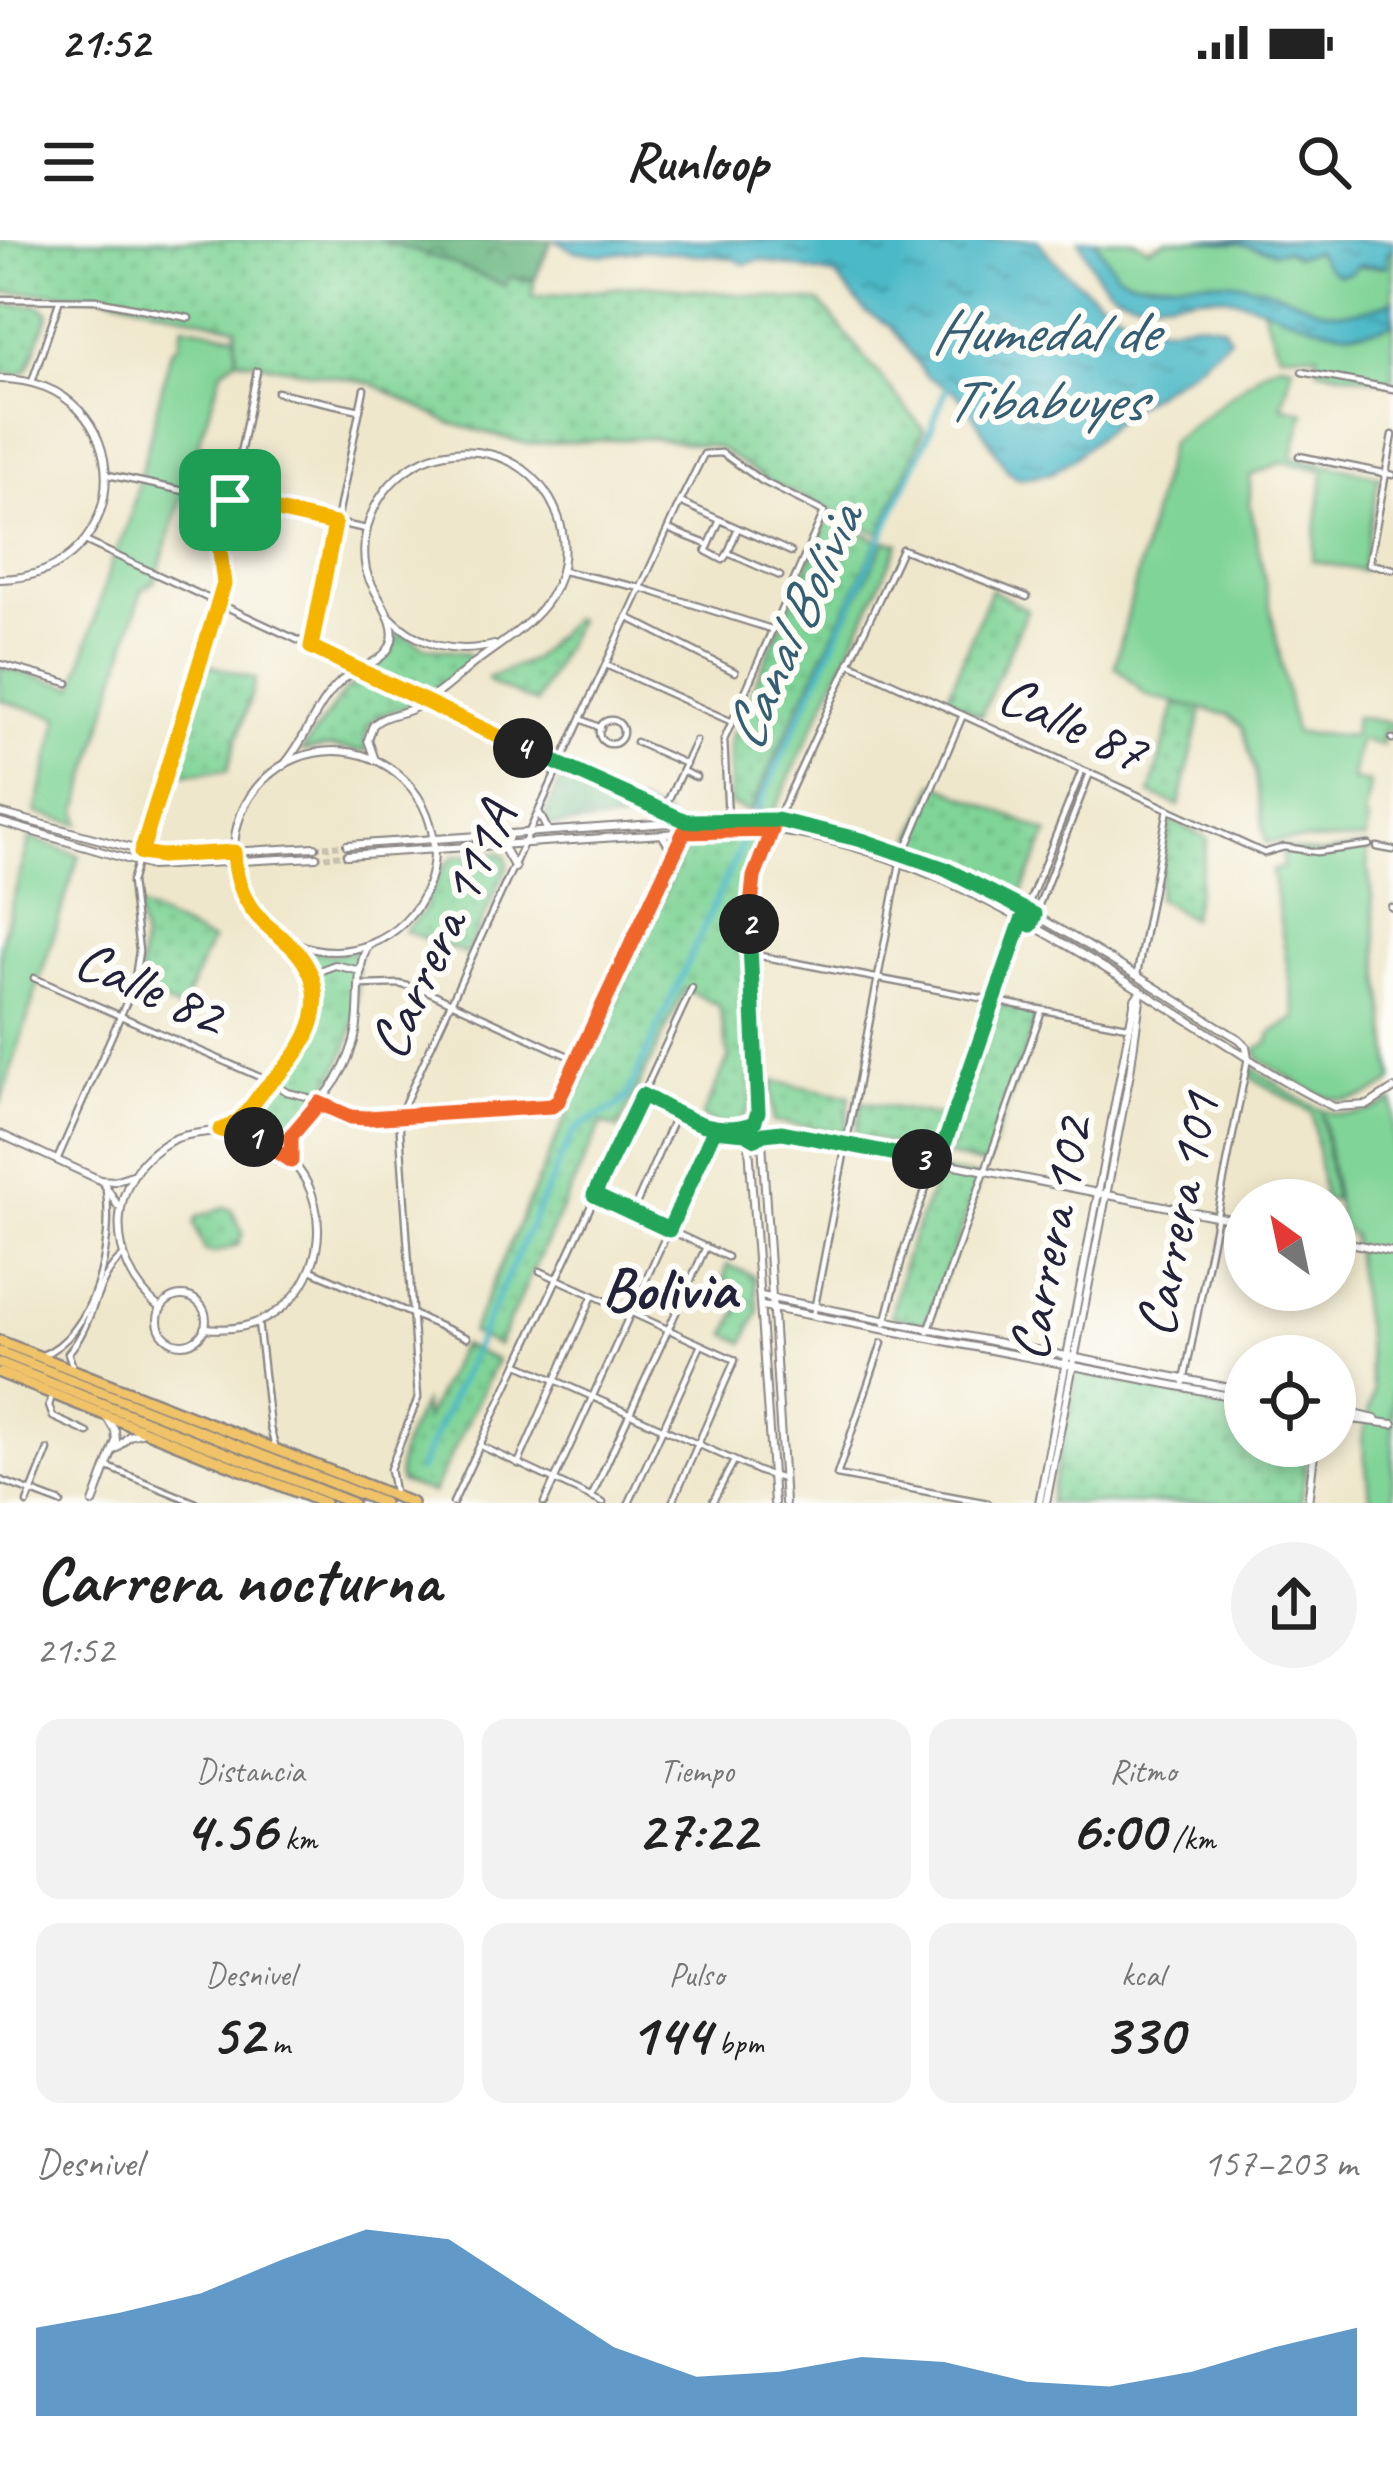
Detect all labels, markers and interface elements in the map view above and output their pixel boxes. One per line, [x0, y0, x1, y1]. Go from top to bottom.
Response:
text: 21:52 [60, 14, 149, 71]
text: Runloop [626, 128, 767, 196]
icon: menu [36, 129, 102, 195]
icon: search [1291, 129, 1357, 195]
water label: Humedal de Tibabuyes [932, 293, 1165, 438]
pin [179, 449, 281, 551]
icon: arrive [197, 467, 263, 533]
water label: Canal Bolivia [704, 487, 882, 761]
street label: Calle 87 [988, 658, 1161, 790]
pin: 4 [493, 718, 553, 778]
text: 4 [516, 727, 530, 769]
street label: Carrera 111A [351, 788, 534, 1070]
pin: 2 [719, 894, 779, 954]
text: 2 [742, 903, 756, 945]
street label: Calle 82 [65, 923, 239, 1053]
street label: Carrera 101 [1118, 1084, 1236, 1343]
pin: 1 [224, 1107, 284, 1167]
street label: Carrera 102 [991, 1107, 1110, 1367]
text: 1 [247, 1116, 261, 1158]
pin: 3 [892, 1129, 952, 1189]
text: 3 [915, 1138, 929, 1180]
north arrow [1224, 1179, 1356, 1311]
map controls [1224, 1179, 1356, 1467]
district label: Bolivia [602, 1251, 740, 1327]
button: locate [1224, 1335, 1356, 1467]
text: Carrera nocturna [36, 1539, 440, 1622]
button: share [1231, 1542, 1357, 1668]
text: 21:52 [36, 1626, 114, 1675]
text: Distancia [196, 1750, 304, 1792]
text: Tiempo [659, 1750, 734, 1792]
text: Ritmo [1109, 1750, 1176, 1792]
text: 4.56 [183, 1792, 277, 1868]
text: 27:22 [637, 1792, 756, 1868]
text: 6:00 [1070, 1792, 1164, 1868]
text: km [277, 1818, 317, 1860]
text: /km [1164, 1818, 1215, 1860]
text: Desnivel [205, 1954, 295, 1996]
text: Pulso [669, 1954, 724, 1996]
text: kcal [1121, 1954, 1165, 1996]
text: 52 [210, 1996, 263, 2072]
text: 144 [629, 1996, 710, 2072]
text: 330 [1102, 1996, 1183, 2072]
text: m [263, 2022, 290, 2064]
text: bpm [710, 2022, 764, 2064]
text: Desnivel [36, 2139, 142, 2188]
text: 157–203 m [1203, 2139, 1357, 2188]

